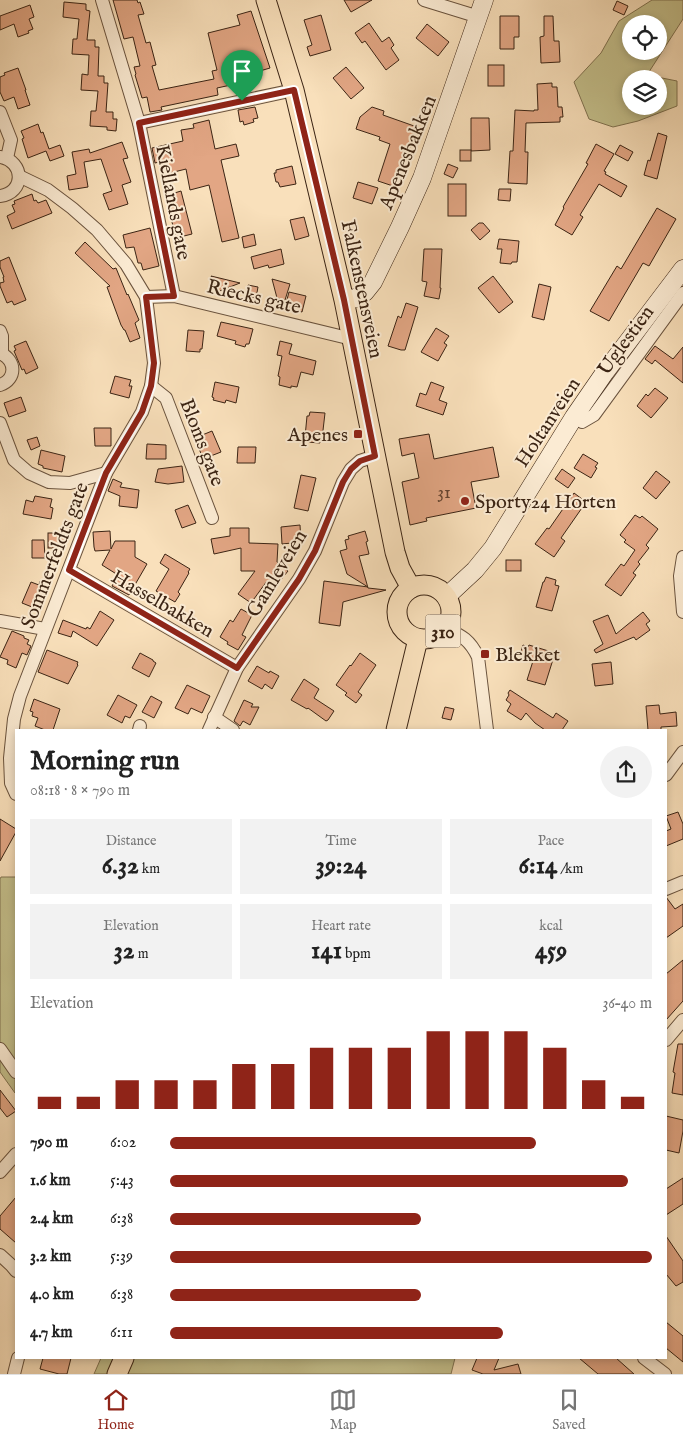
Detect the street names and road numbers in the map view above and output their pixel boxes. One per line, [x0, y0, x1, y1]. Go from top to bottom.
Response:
street label: Apenesbakken [374, 92, 443, 214]
street label: Kiellands gate [149, 143, 196, 262]
street label: Falkenstensveien [335, 218, 388, 361]
street label: Riecks gate [204, 275, 303, 320]
street label: Uglestien [592, 301, 660, 381]
street label: Holtanveien [510, 373, 587, 472]
street label: Bloms gate [173, 395, 230, 490]
street label: Sommerfeldts gate [16, 479, 95, 632]
street label: Gamleveien [241, 525, 313, 622]
street label: Hasselbakken [106, 565, 219, 644]
road number: 310 [426, 614, 460, 648]

